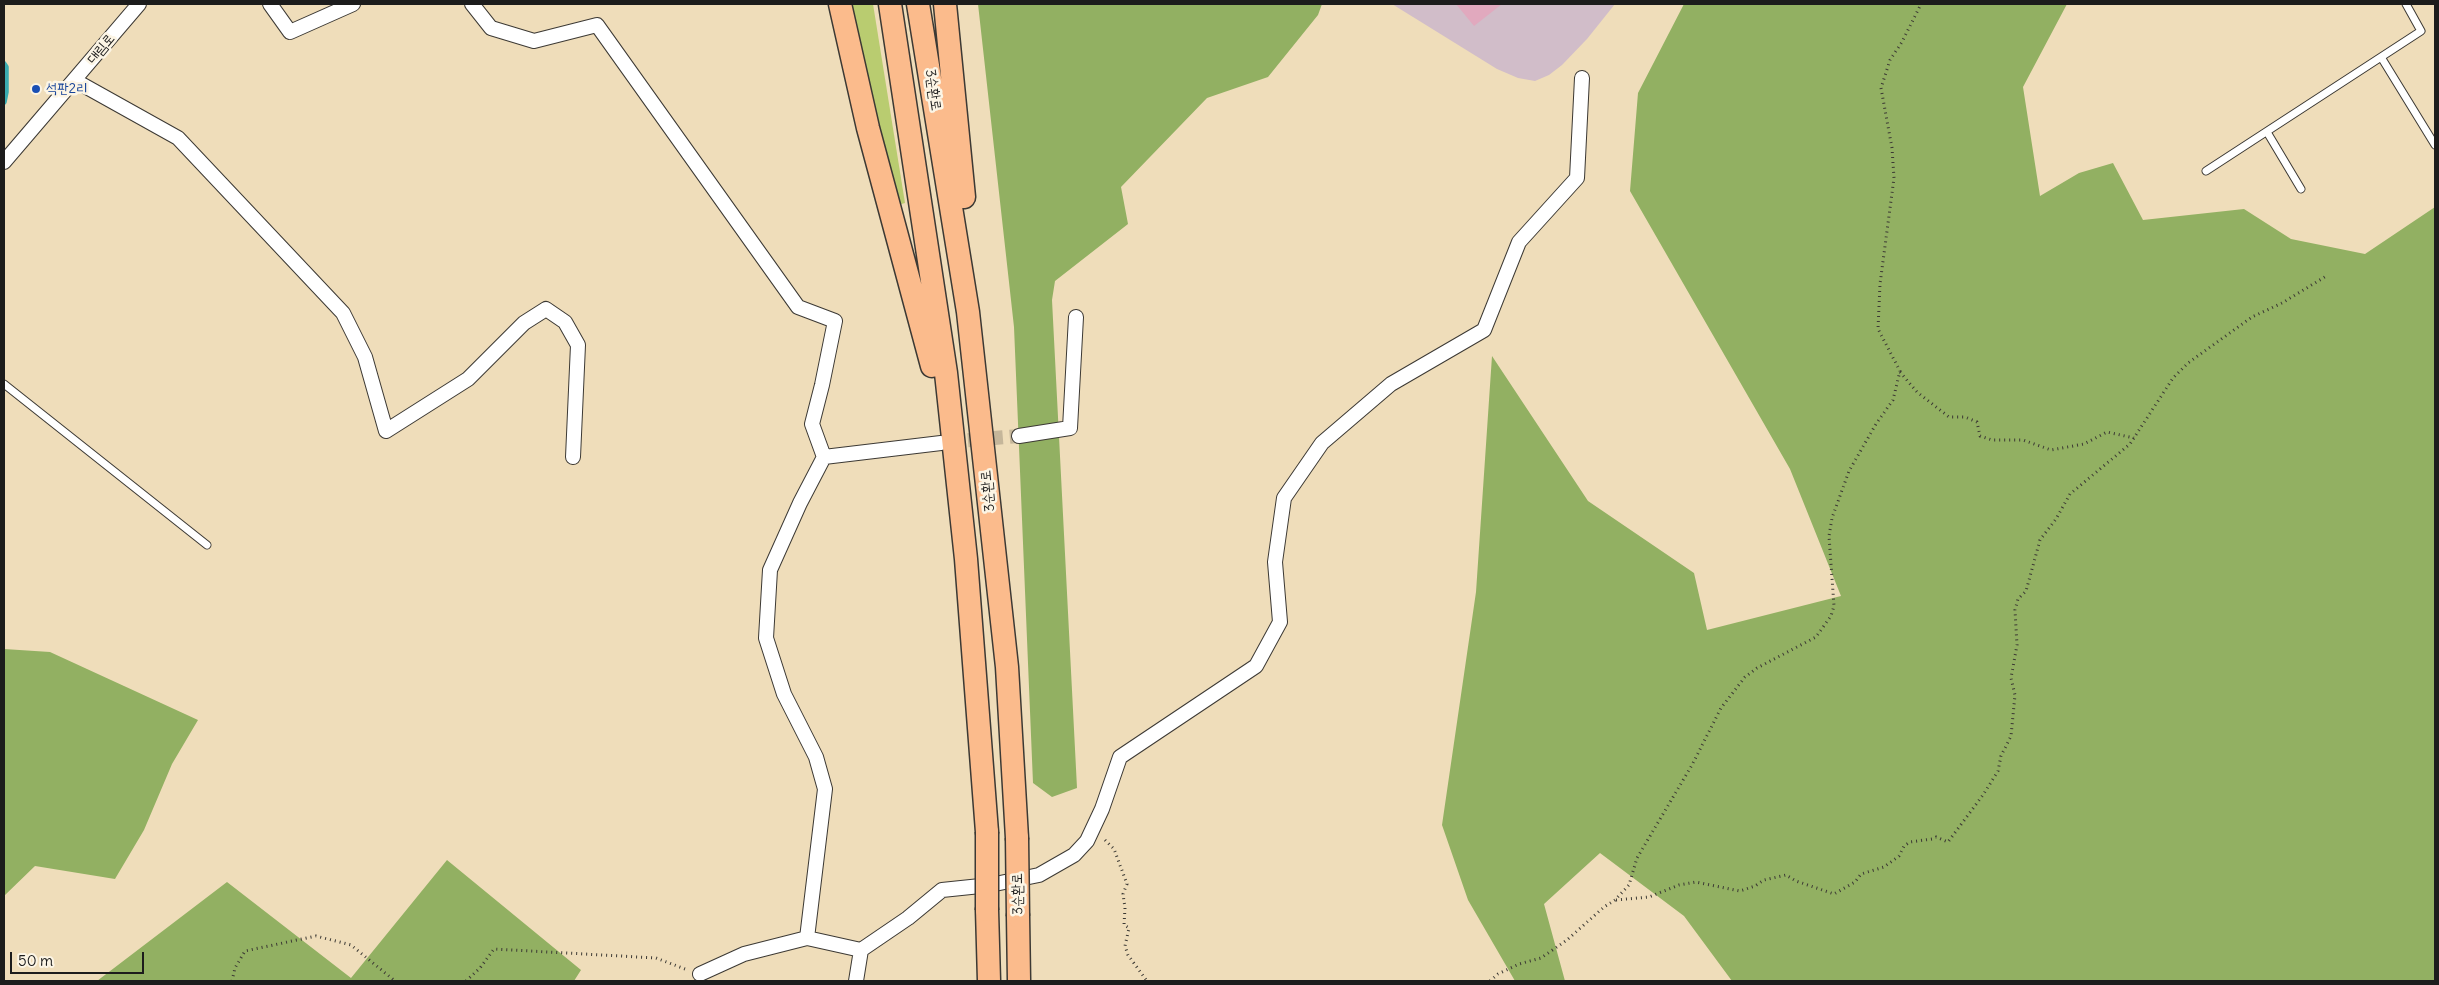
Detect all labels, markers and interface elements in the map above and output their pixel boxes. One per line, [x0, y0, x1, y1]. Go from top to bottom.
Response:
street label: 대림로 [84, 31, 118, 67]
street label: 3순환로 [921, 68, 945, 112]
place label: 석판2리 [46, 81, 87, 97]
marker: 석판2리 [30, 83, 42, 95]
street label: 3순환로 [977, 469, 999, 513]
street label: 3순환로 [1009, 873, 1027, 915]
scale bar [12, 942, 146, 974]
text: 50 m [18, 951, 53, 970]

